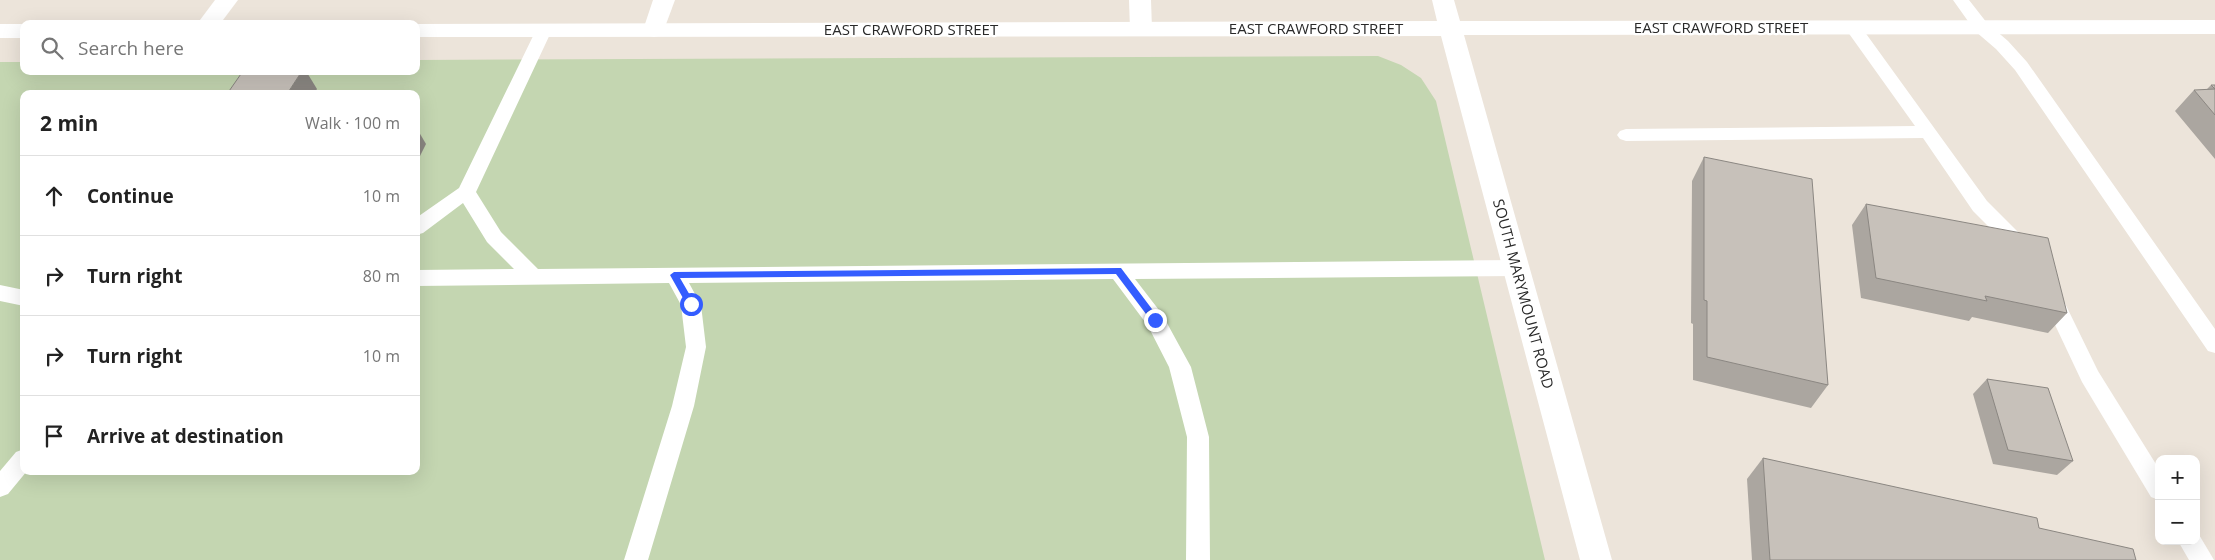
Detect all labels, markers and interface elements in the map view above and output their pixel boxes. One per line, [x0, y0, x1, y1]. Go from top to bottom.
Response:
street label: EAST CRAWFORD STREET [1634, 17, 1809, 37]
street label: EAST CRAWFORD STREET [1229, 18, 1404, 38]
street label: EAST CRAWFORD STREET [824, 19, 999, 39]
search box [20, 20, 420, 75]
icon: search [38, 34, 66, 62]
text: Search here [78, 35, 184, 61]
text: 2 min [40, 109, 98, 137]
text: Walk · 100 m [305, 112, 400, 134]
icon: ahead [40, 182, 68, 210]
text: Continue [87, 183, 174, 209]
text: 10 m [363, 185, 400, 207]
street label: SOUTH MARYMOUNT ROAD [1489, 197, 1559, 391]
icon: right [40, 262, 68, 290]
text: Turn right [87, 263, 182, 289]
text: 80 m [363, 265, 400, 287]
route start [680, 293, 703, 316]
route end [1144, 309, 1167, 332]
icon: right [40, 342, 68, 370]
text: Turn right [87, 343, 182, 369]
text: 10 m [363, 345, 400, 367]
icon: arrive [40, 422, 68, 450]
text: Arrive at destination [87, 423, 284, 449]
map controls [2155, 455, 2200, 545]
button: + [2155, 455, 2200, 500]
button: − [2155, 500, 2200, 545]

